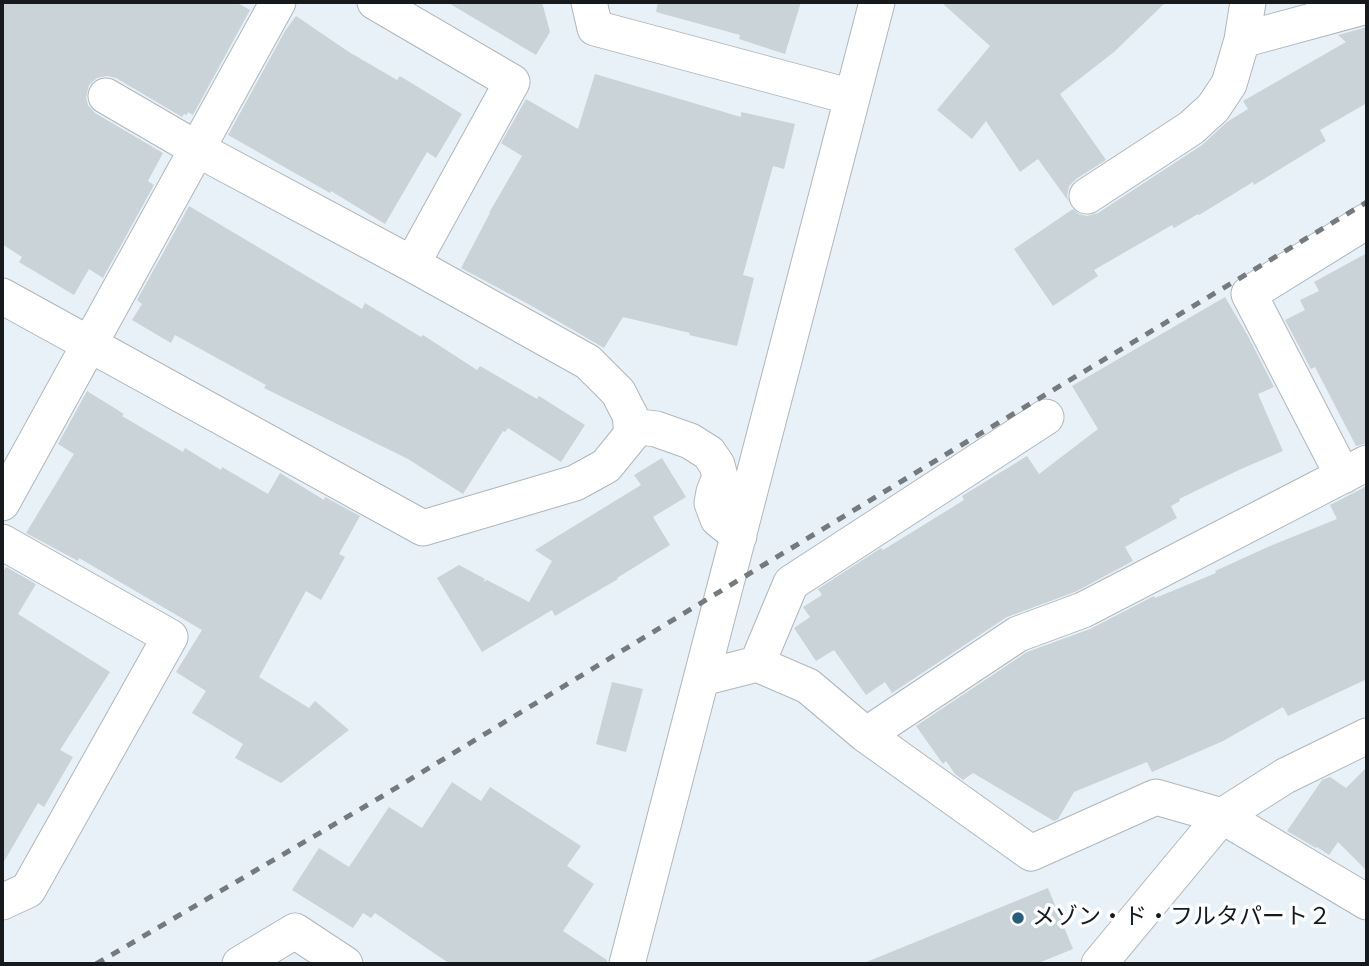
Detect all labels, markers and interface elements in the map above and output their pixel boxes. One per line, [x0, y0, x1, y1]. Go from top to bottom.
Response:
place label: メゾン・ド・フルタパート２ [1032, 904, 1331, 932]
marker: メゾン・ド・フルタパート２ [1010, 910, 1026, 926]

